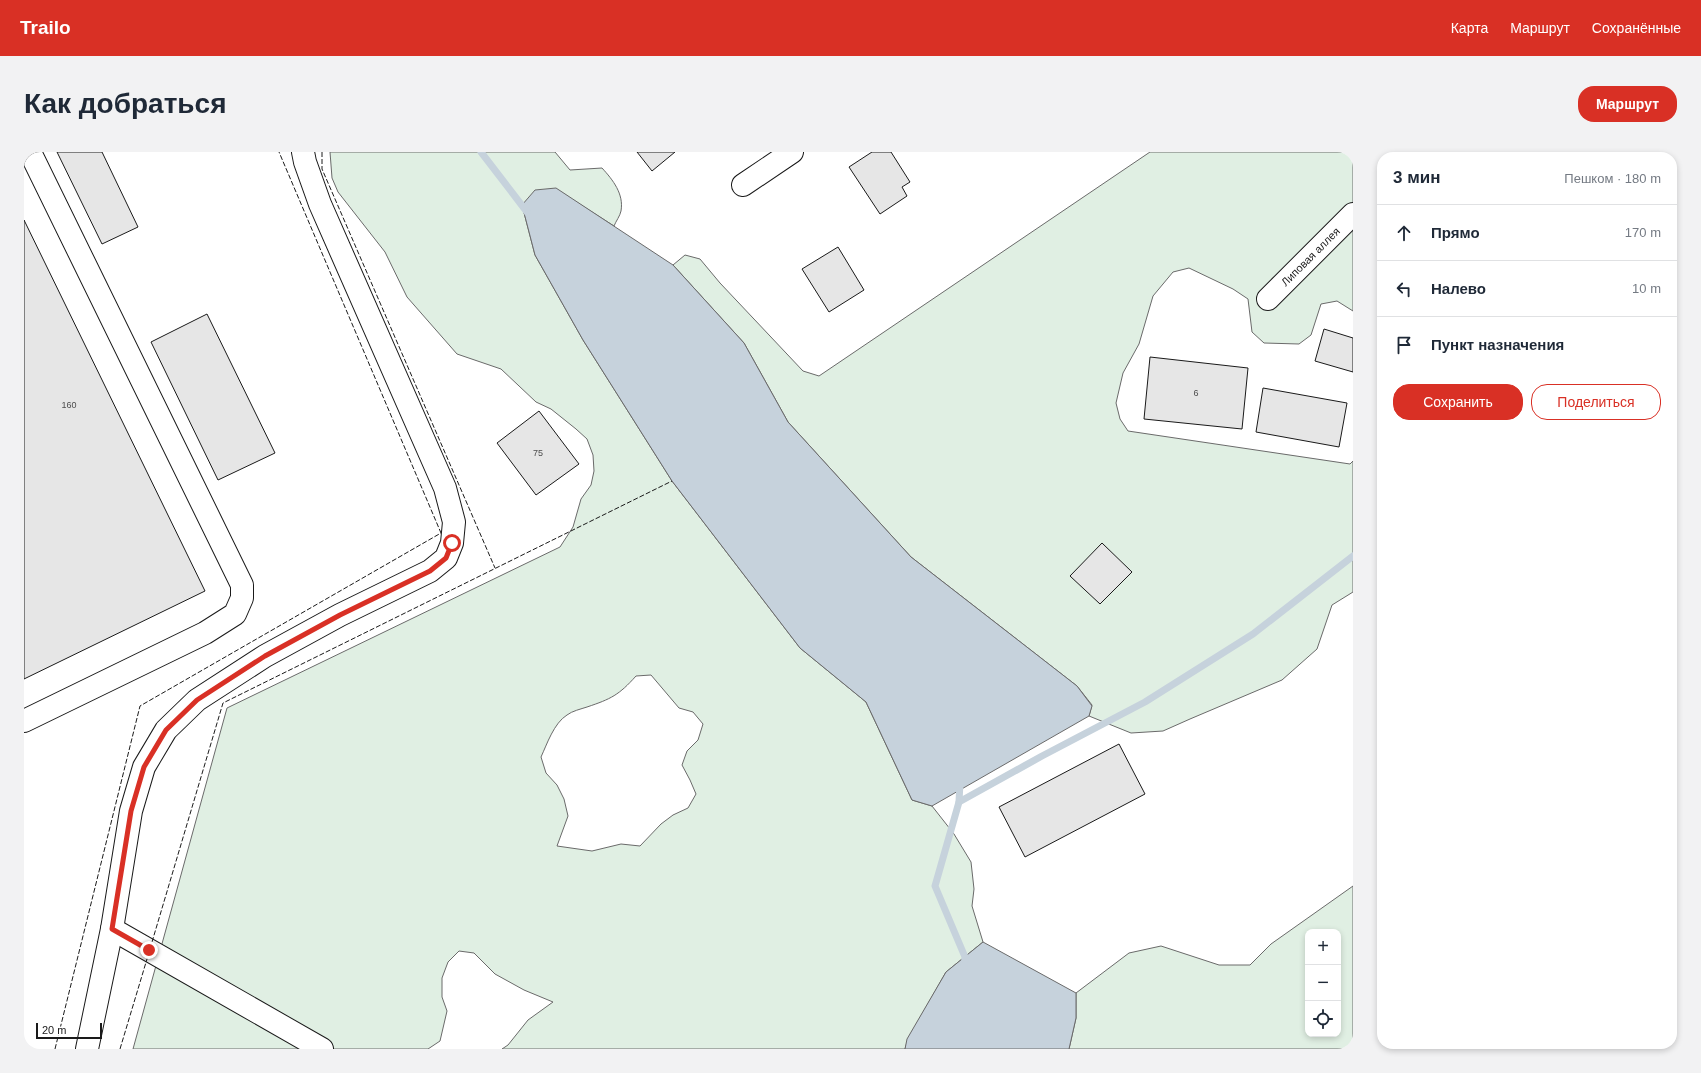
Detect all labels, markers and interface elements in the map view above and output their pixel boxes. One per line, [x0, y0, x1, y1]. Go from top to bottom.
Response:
text: Trailo [20, 17, 71, 38]
text: Карта [1451, 20, 1488, 36]
text: Маршрут [1510, 20, 1570, 36]
text: Сохранённые [1592, 20, 1681, 36]
button: Маршрут [1578, 86, 1677, 122]
text: Как добраться [24, 88, 226, 119]
text: 3 мин [1393, 168, 1440, 187]
text: Пешком · 180 m [1564, 171, 1661, 186]
icon: ahead [1393, 222, 1415, 244]
text: Прямо [1431, 224, 1480, 241]
street label: Липовая аллея [1279, 225, 1342, 288]
text: 170 m [1625, 225, 1661, 240]
icon: left [1393, 278, 1415, 300]
text: Налево [1431, 280, 1486, 297]
text: 10 m [1632, 281, 1661, 296]
icon: arrive [1393, 334, 1415, 356]
text: Пункт назначения [1431, 336, 1564, 353]
button: Сохранить [1393, 384, 1523, 420]
button: Поделиться [1531, 384, 1661, 420]
house number: 6 [1193, 388, 1199, 398]
house number: 160 [61, 400, 77, 410]
house number: 75 [533, 448, 543, 458]
route start [443, 534, 461, 552]
map controls [1305, 929, 1341, 1037]
button: + [1305, 929, 1341, 965]
route end [140, 941, 158, 959]
button: − [1305, 965, 1341, 1001]
button: locate [1305, 1001, 1341, 1037]
scale bar [36, 1021, 102, 1040]
text: 20 m [42, 1024, 66, 1036]

